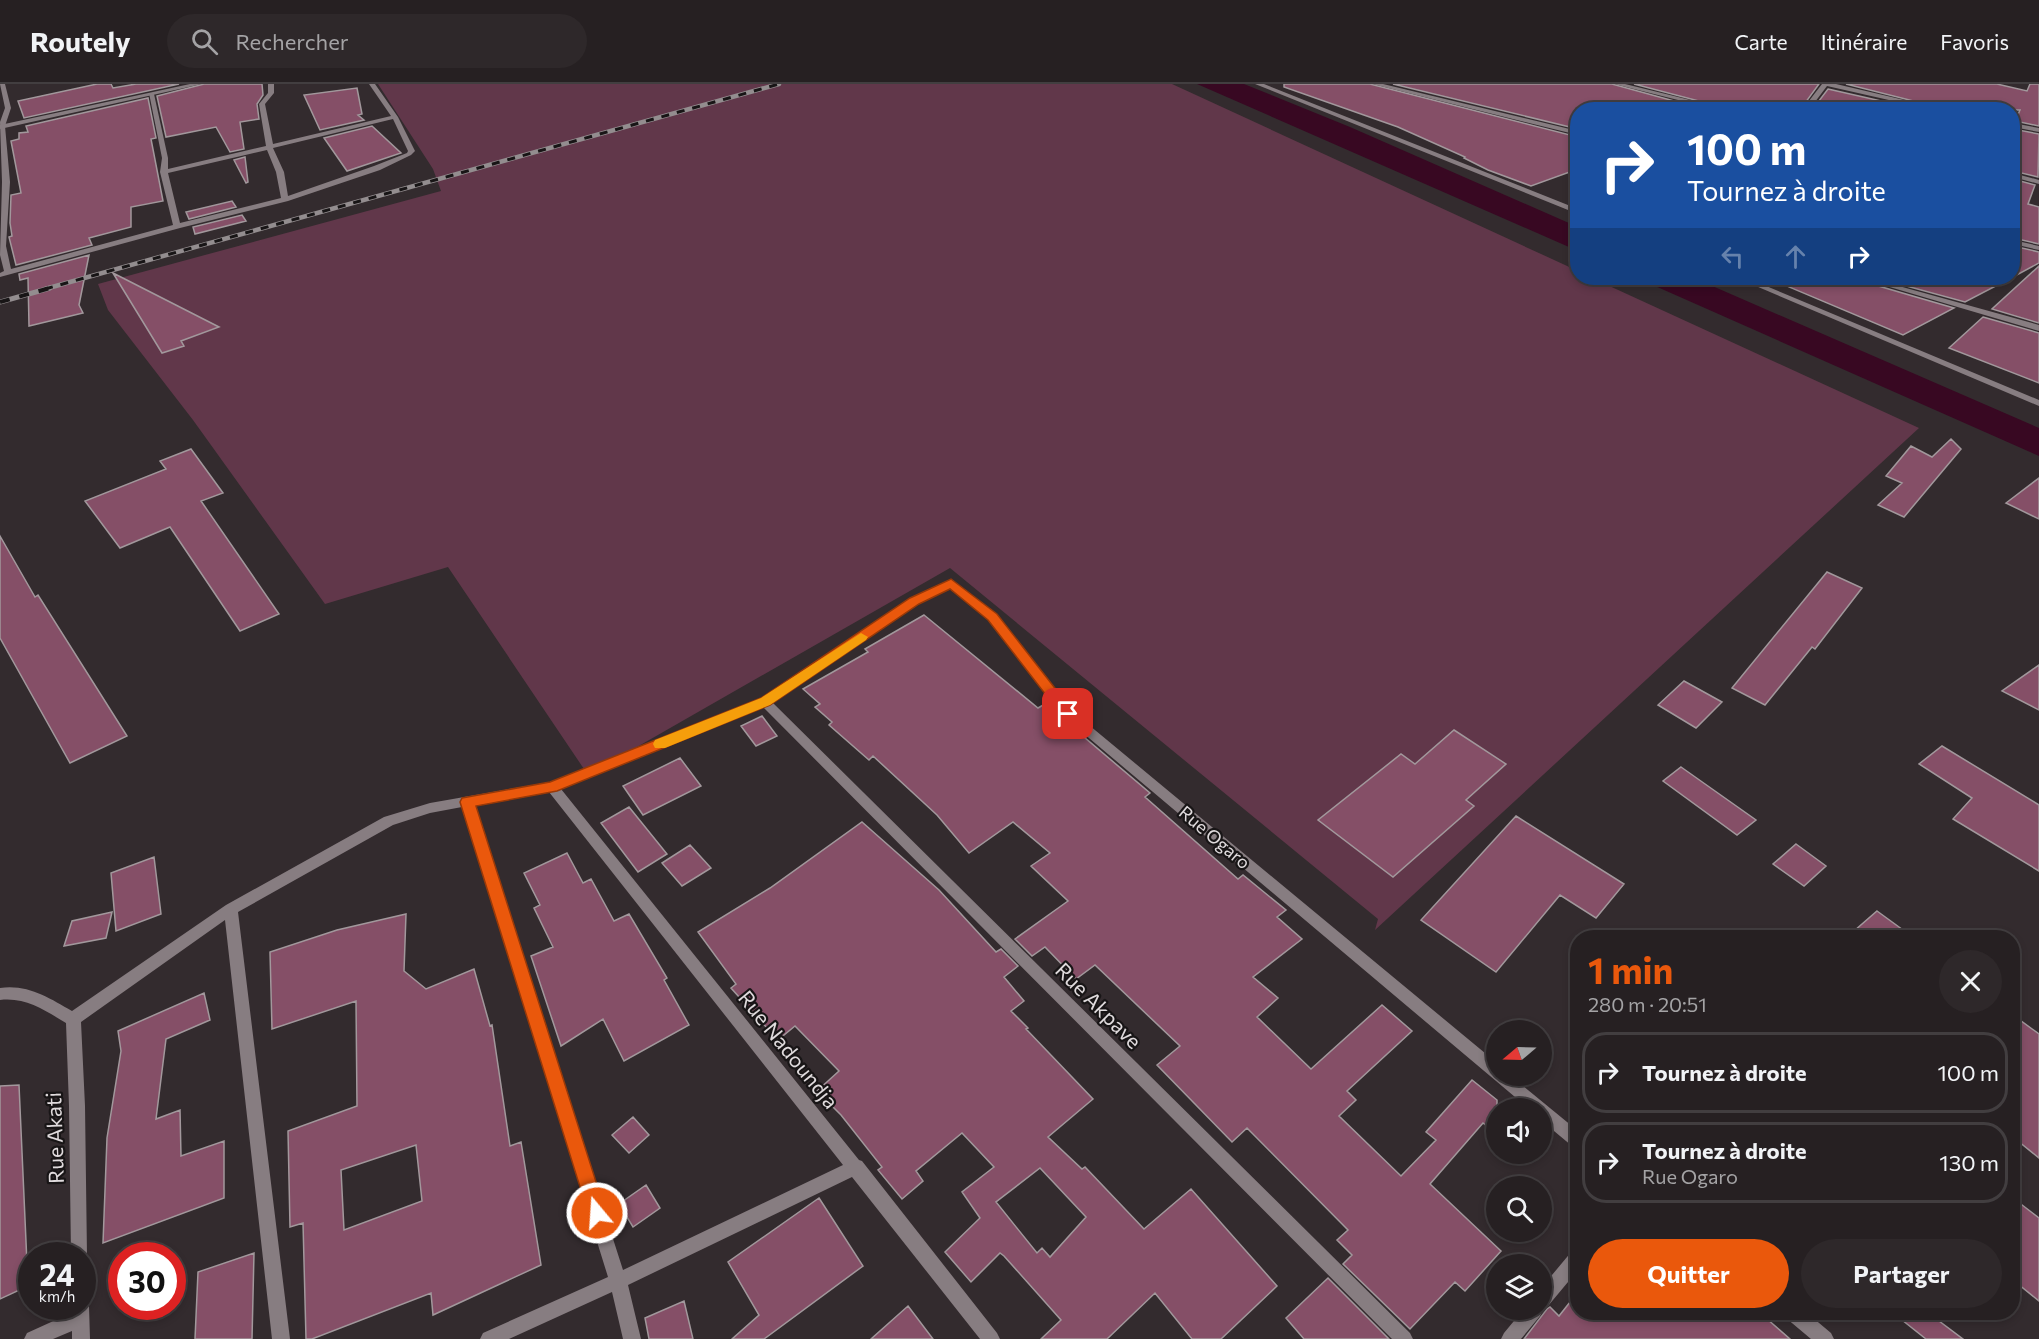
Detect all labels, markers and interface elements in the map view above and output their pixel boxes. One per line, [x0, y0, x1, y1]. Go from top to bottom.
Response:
search box [167, 14, 587, 68]
text: Routely [30, 24, 131, 58]
icon: search [188, 25, 221, 58]
text: Rechercher [236, 28, 349, 55]
text: Carte [1734, 29, 1788, 54]
text: Itinéraire [1821, 29, 1907, 54]
text: Favoris [1940, 29, 2009, 54]
text: 100 m [1687, 122, 1807, 174]
icon: right [1588, 126, 1666, 204]
text: Tournez à droite [1687, 174, 1886, 207]
icon: left [1716, 240, 1749, 273]
icon: ahead [1779, 240, 1812, 273]
icon: right [1842, 240, 1875, 273]
pin [1042, 688, 1093, 739]
icon: arrive [1051, 697, 1084, 730]
street label: Rue Ogaro [1175, 801, 1255, 873]
text: 1 min [1588, 947, 1673, 991]
button: close [1939, 950, 2002, 1013]
street label: Rue Akpave [1051, 957, 1147, 1053]
street label: Rue Nadoundja [734, 985, 844, 1113]
text: 280 m · 20:51 [1588, 992, 1707, 1016]
north arrow [1486, 1020, 1552, 1086]
map controls [1486, 1020, 1552, 1320]
icon: right [1591, 1056, 1624, 1089]
text: Tournez à droite [1642, 1059, 1807, 1086]
text: 100 m [1937, 1059, 1999, 1086]
street label: Rue Akati [40, 1092, 68, 1184]
button: sound [1486, 1098, 1552, 1164]
text: Tournez à droite [1642, 1137, 1807, 1164]
icon: right [1591, 1146, 1624, 1179]
text: 130 m [1939, 1149, 1999, 1176]
text: Rue Ogaro [1642, 1164, 1738, 1188]
button: search [1486, 1176, 1552, 1242]
position arrow [565, 1181, 629, 1245]
button: Quitter [1588, 1239, 1789, 1308]
button: Partager [1801, 1239, 2002, 1308]
speed limit sign: 30 [108, 1242, 186, 1320]
button: layers [1486, 1254, 1552, 1320]
text: 24 [39, 1255, 75, 1292]
text: km/h [39, 1287, 75, 1305]

